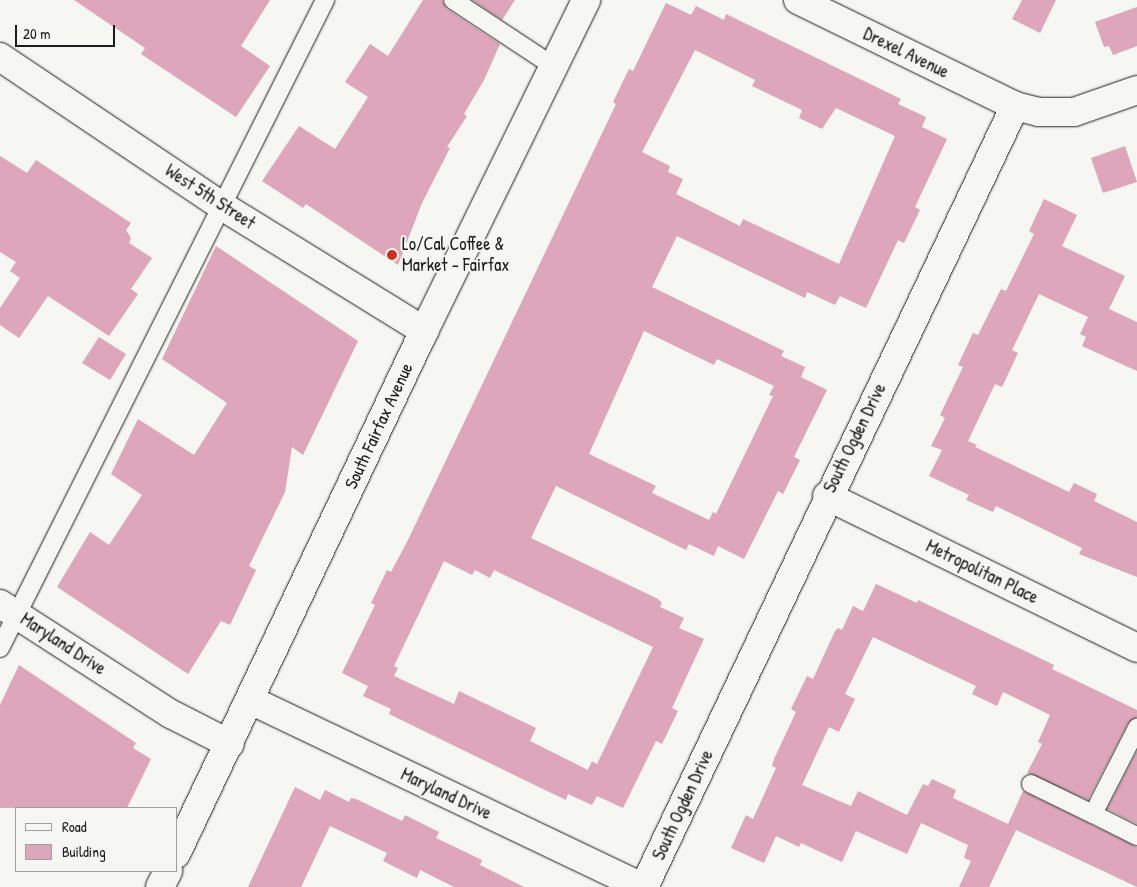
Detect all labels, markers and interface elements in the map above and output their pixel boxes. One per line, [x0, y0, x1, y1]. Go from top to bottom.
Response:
scale bar [18, 15, 118, 47]
text: 20 m [23, 23, 50, 44]
street label: Drexel Avenue [860, 23, 952, 83]
street label: West 5th Street [161, 160, 259, 234]
place label: Lo/Cal Coffee & Market - Fairfax [402, 234, 509, 276]
marker: Lo/Cal Coffee & Market - Fairfax [386, 249, 398, 261]
street label: South Fairfax Avenue [340, 359, 418, 493]
street label: South Ogden Drive [819, 380, 891, 496]
street label: Metropolitan Place [922, 536, 1042, 608]
street label: Maryland Drive [16, 608, 110, 680]
street label: South Ogden Drive [648, 747, 718, 863]
street label: Maryland Drive [397, 764, 495, 824]
legend [15, 807, 178, 872]
text: Road [62, 816, 87, 837]
text: Building [62, 841, 106, 862]

